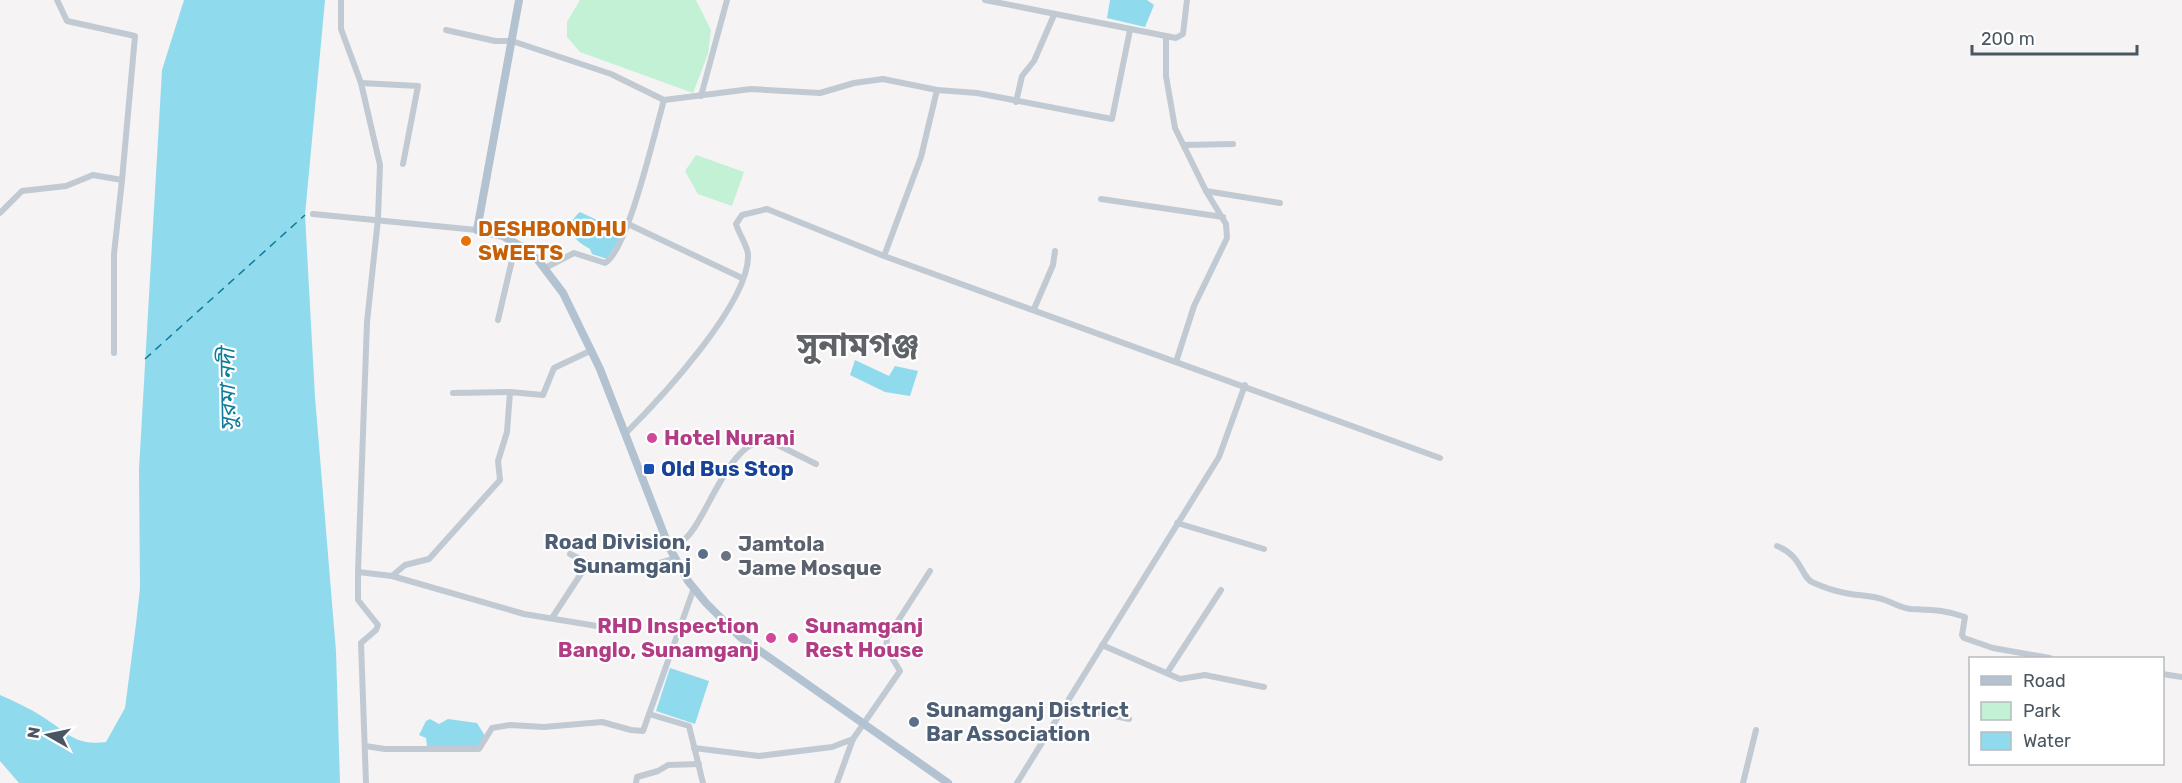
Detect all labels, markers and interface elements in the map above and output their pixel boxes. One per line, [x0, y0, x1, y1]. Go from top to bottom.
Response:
scale bar [1972, 18, 2137, 56]
text: 200 m [1981, 28, 2035, 50]
place label: DESHBONDHU SWEETS [478, 216, 627, 265]
marker: DESHBONDHU SWEETS [459, 234, 473, 248]
district label: সুনামগঞ্জ [796, 325, 919, 365]
water label: সুরমা নদী [213, 344, 242, 432]
place label: Hotel Nurani [664, 425, 795, 450]
marker: Hotel Nurani [645, 431, 659, 445]
place label: Old Bus Stop [661, 456, 794, 481]
marker: Old Bus Stop [642, 462, 656, 476]
place label: Road Division, Sunamganj [544, 529, 691, 578]
place label: Jamtola Jame Mosque [738, 531, 882, 580]
marker: Road Division, Sunamganj [696, 547, 710, 561]
marker: Jamtola Jame Mosque [719, 549, 733, 563]
place label: RHD Inspection Banglo, Sunamganj [558, 613, 759, 662]
place label: Sunamganj Rest House [805, 613, 924, 662]
marker: RHD Inspection Banglo, Sunamganj [764, 631, 778, 645]
marker: Sunamganj Rest House [786, 631, 800, 645]
legend [1969, 657, 2164, 765]
text: Road [2023, 670, 2066, 692]
place label: Sunamganj District Bar Association [926, 697, 1129, 746]
text: Park [2023, 700, 2061, 722]
north arrow [18, 705, 78, 765]
marker: Sunamganj District Bar Association [907, 715, 921, 729]
text: N [23, 726, 44, 740]
text: Water [2023, 730, 2071, 752]

